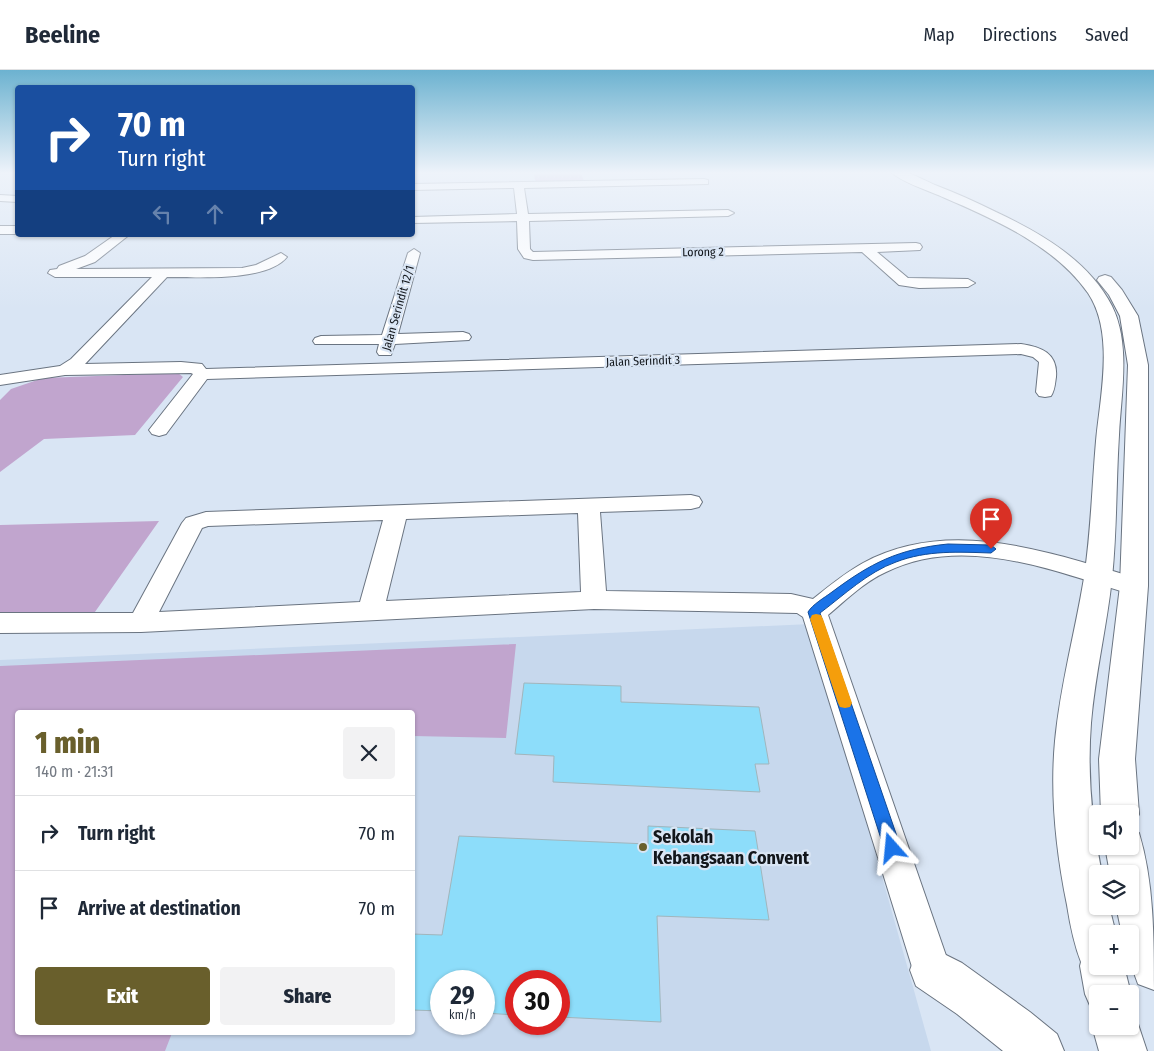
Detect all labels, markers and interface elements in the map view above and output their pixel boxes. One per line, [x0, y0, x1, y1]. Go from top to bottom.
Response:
text: Beeline [25, 21, 100, 49]
text: Map [923, 24, 955, 46]
text: Directions [983, 24, 1057, 46]
text: Saved [1085, 24, 1129, 46]
text: 70 m [118, 103, 186, 145]
icon: right [35, 105, 100, 170]
text: Turn right [118, 145, 206, 172]
icon: left [148, 200, 176, 228]
icon: ahead [201, 200, 229, 228]
icon: right [254, 200, 282, 228]
street label: Lorong 2 [682, 245, 724, 259]
street label: Jalan Serindit 12/1 [379, 264, 417, 352]
street label: Jalan Serindit 3 [606, 353, 680, 369]
pin [970, 498, 1012, 549]
icon: arrive [977, 505, 1005, 533]
text: 1 min [35, 725, 100, 761]
button: close [343, 727, 395, 779]
text: 140 m · 21:31 [35, 762, 114, 781]
map controls [1089, 805, 1139, 1035]
button: sound [1089, 805, 1139, 855]
icon: right [35, 819, 63, 847]
position arrow [865, 821, 917, 873]
text: Turn right [78, 822, 155, 845]
text: 70 m [359, 822, 395, 845]
place label: Sekolah Kebangsaan Convent [653, 826, 810, 869]
marker: Sekolah Kebangsaan Convent [637, 841, 649, 853]
button: layers [1089, 865, 1139, 915]
icon: arrive [35, 894, 63, 922]
text: Arrive at destination [78, 897, 241, 920]
text: 70 m [359, 897, 395, 920]
button: + [1089, 925, 1139, 975]
button: Exit [35, 967, 210, 1025]
button: Share [220, 967, 395, 1025]
speed limit sign: 30 [505, 970, 570, 1035]
text: 29 [450, 981, 475, 1011]
button: − [1089, 985, 1139, 1035]
text: km/h [449, 1008, 476, 1022]

